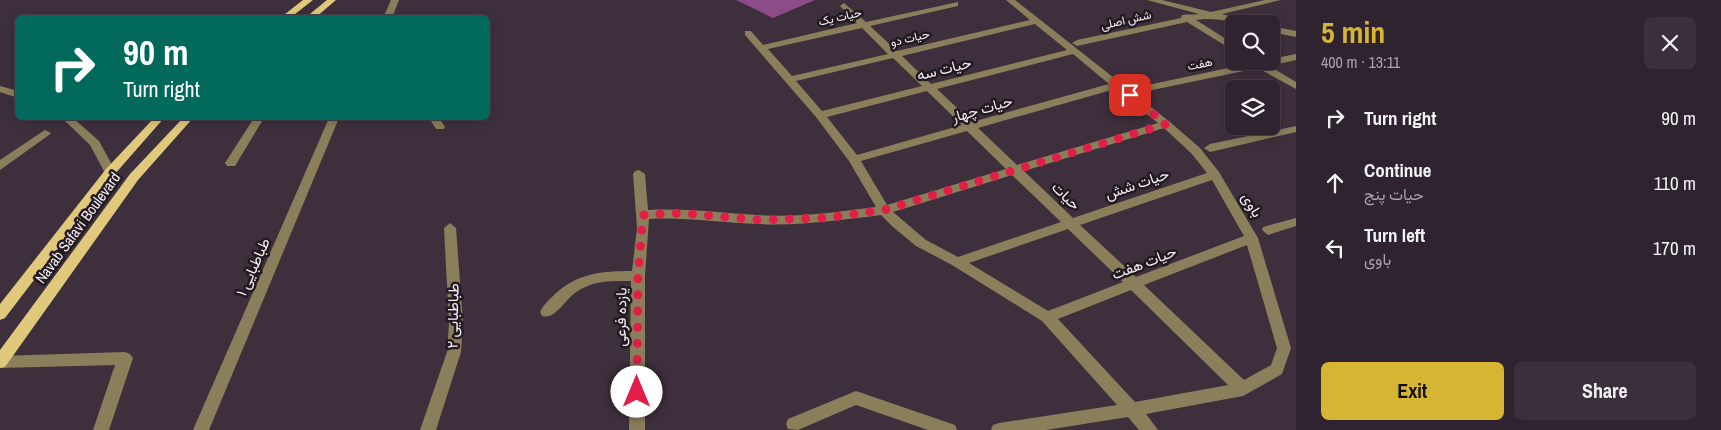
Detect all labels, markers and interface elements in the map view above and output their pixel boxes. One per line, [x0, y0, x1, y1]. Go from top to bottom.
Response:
street label: حیات یک [817, 4, 863, 30]
street label: شش اصلی [1099, 6, 1153, 34]
text: 5 min [1321, 12, 1385, 52]
map controls [1225, 15, 1280, 135]
button: search [1225, 15, 1280, 70]
button: close [1644, 17, 1696, 69]
street label: حیات دو [889, 26, 931, 50]
text: 90 m [123, 29, 188, 76]
icon: right [40, 35, 105, 100]
text: 400 m · 13:11 [1321, 51, 1400, 73]
street label: حیات سه [914, 52, 973, 85]
street label: هفت [1186, 54, 1214, 74]
text: Turn right [123, 74, 200, 104]
pin [1109, 74, 1151, 116]
button: layers [1225, 80, 1280, 135]
icon: arrive [1116, 81, 1144, 109]
street label: حیات چهار [948, 90, 1015, 128]
icon: right [1321, 104, 1349, 132]
text: Turn right [1364, 105, 1436, 131]
text: 90 m [1661, 105, 1696, 131]
text: Continue [1364, 157, 1432, 183]
street label: حیات شش [1102, 163, 1172, 204]
street label: Navab Safavi Boulevard [30, 168, 125, 288]
icon: ahead [1321, 169, 1349, 197]
text: 110 m [1654, 170, 1696, 196]
street label: حیات [1047, 177, 1085, 214]
text: حیات پنج [1364, 183, 1424, 205]
street label: باوی [1237, 188, 1268, 221]
text: Turn left [1364, 222, 1425, 248]
street label: طباطبایی ۱ [230, 234, 275, 299]
icon: left [1321, 234, 1349, 262]
text: 170 m [1653, 235, 1696, 261]
street label: حیات هفت [1108, 241, 1179, 284]
text: باوی [1364, 248, 1391, 270]
street label: طباطبایی ۲ [441, 283, 464, 349]
street label: یازده فرعی [609, 287, 632, 347]
button: Exit [1321, 362, 1504, 420]
button: Share [1514, 362, 1696, 420]
position arrow [610, 365, 662, 417]

